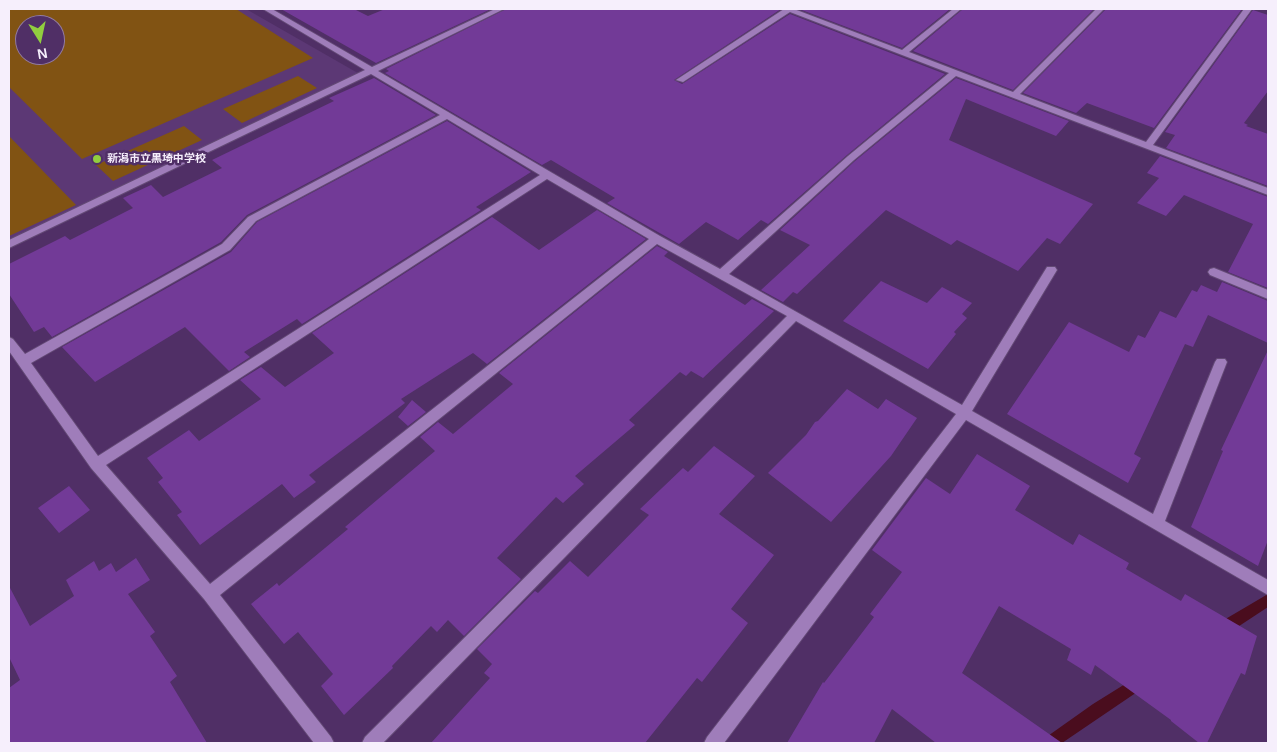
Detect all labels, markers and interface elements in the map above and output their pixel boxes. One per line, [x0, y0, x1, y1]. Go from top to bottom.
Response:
north arrow [15, 15, 65, 65]
text: N [36, 45, 49, 63]
place label: 新潟市立黒埼中学校 [107, 152, 206, 166]
marker: 新潟市立黒埼中学校 [91, 153, 103, 165]

